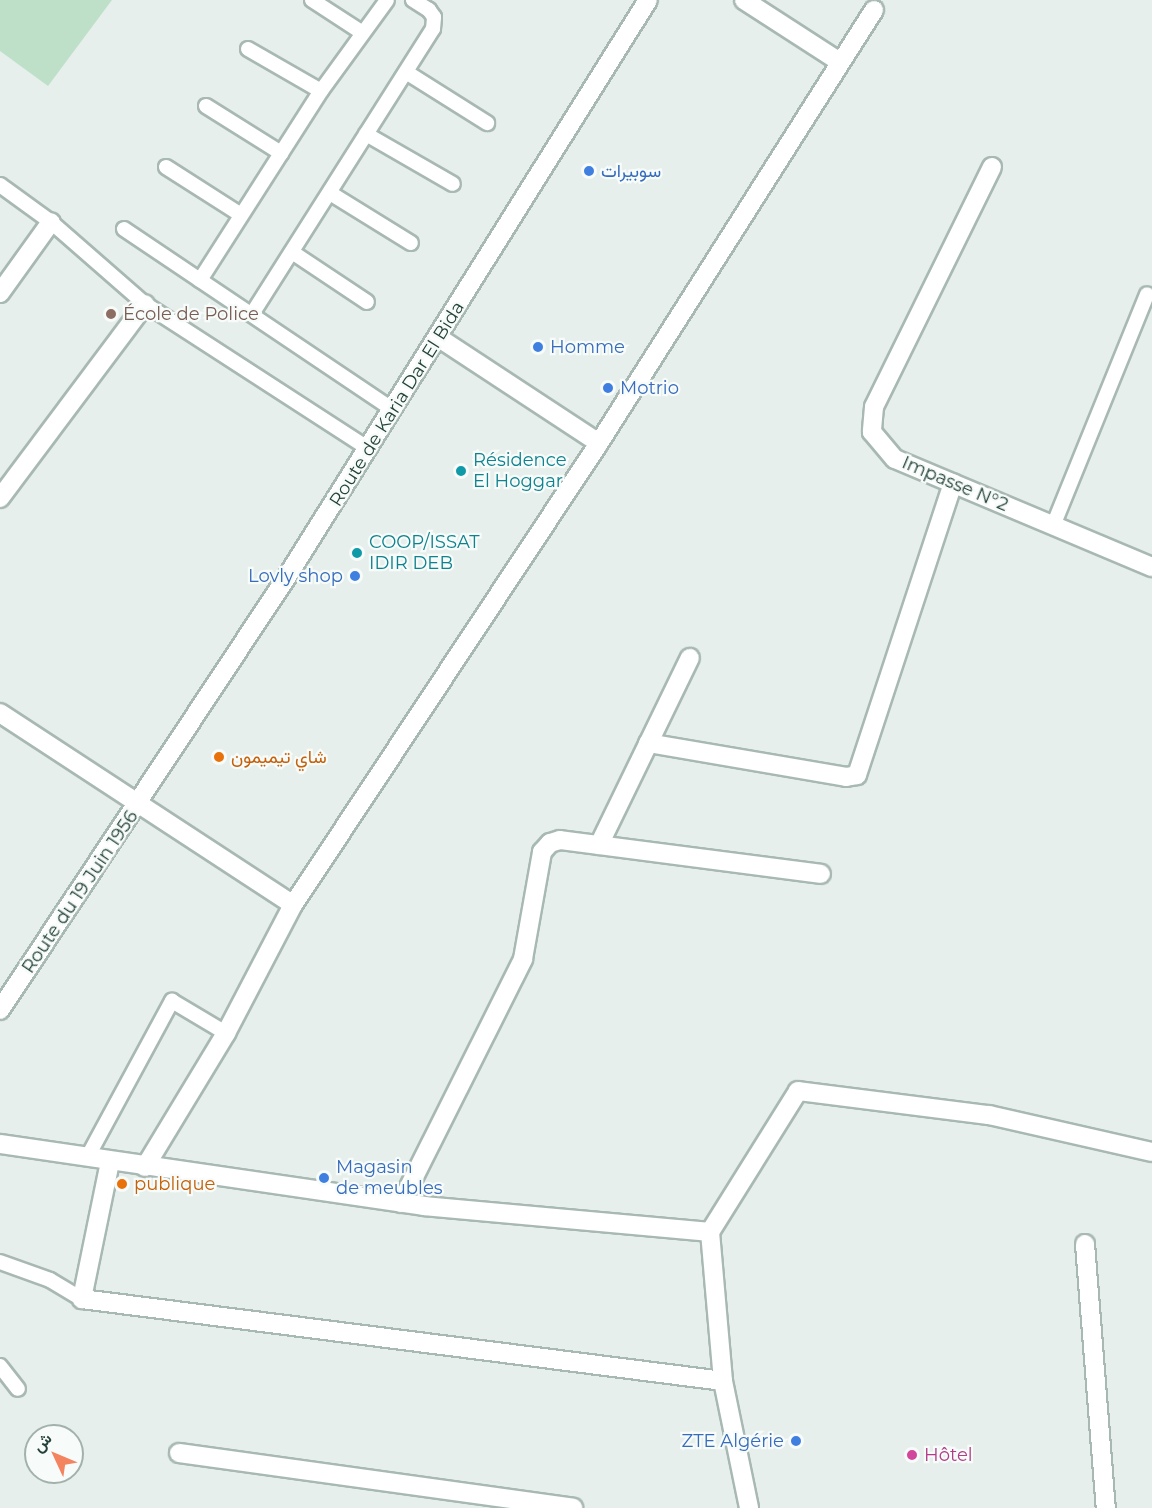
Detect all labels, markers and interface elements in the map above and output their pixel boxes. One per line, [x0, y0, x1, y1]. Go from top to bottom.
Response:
place label: سوبيرات [601, 160, 661, 182]
marker: سوبيرات [582, 164, 596, 178]
street label: Route de Karia Dar El Bida [325, 298, 469, 510]
place label: École de Police [123, 303, 259, 325]
marker: École de Police [104, 307, 118, 321]
place label: Homme [550, 336, 625, 358]
marker: Homme [531, 340, 545, 354]
place label: Motrio [620, 377, 679, 399]
marker: Motrio [601, 381, 615, 395]
place label: Résidence El Hoggar [473, 450, 567, 492]
street label: Impasse N°2 [899, 452, 1011, 516]
marker: Résidence El Hoggar [454, 464, 468, 478]
place label: COOP/ISSAT IDIR DEB [369, 532, 480, 574]
marker: COOP/ISSAT IDIR DEB [350, 546, 364, 560]
place label: Lovly shop [248, 565, 343, 587]
marker: Lovly shop [348, 569, 362, 583]
place label: شاي تيميمون [231, 746, 327, 768]
marker: شاي تيميمون [212, 750, 226, 764]
street label: Route du 19 Juin 1956 [17, 807, 143, 977]
place label: Magasin de meubles [336, 1157, 443, 1200]
marker: Magasin de meubles [317, 1171, 331, 1185]
place label: publique [134, 1173, 215, 1195]
marker: publique [115, 1177, 129, 1191]
north arrow [24, 1424, 84, 1484]
text: ش [29, 1429, 56, 1456]
place label: ZTE Algérie [681, 1430, 784, 1452]
marker: ZTE Algérie [789, 1434, 803, 1448]
place label: Hôtel [924, 1444, 973, 1466]
marker: Hôtel [905, 1448, 919, 1462]

